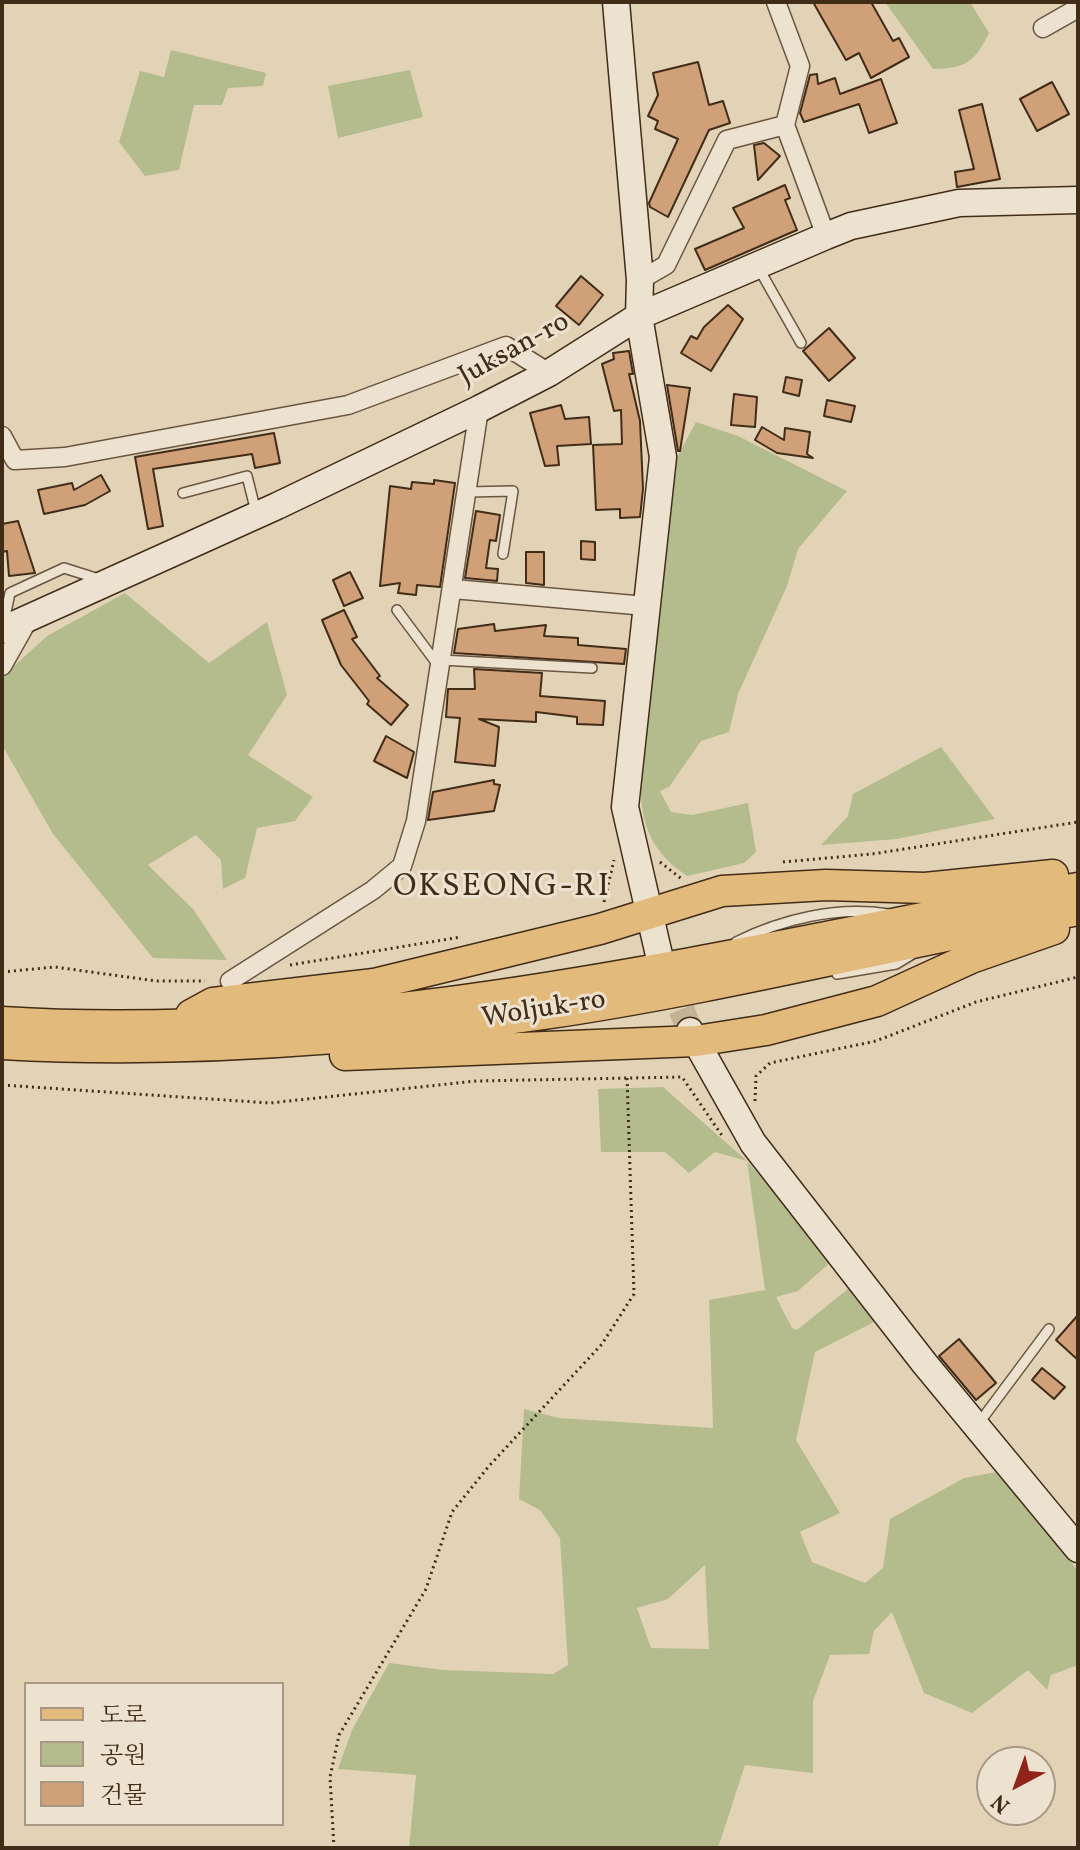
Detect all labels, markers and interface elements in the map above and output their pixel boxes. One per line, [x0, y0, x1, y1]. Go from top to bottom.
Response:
street label: Juksan-ro [454, 307, 576, 395]
district label: OKSEONG-RI [393, 870, 611, 908]
street label: Woljuk-ro [480, 985, 608, 1037]
legend [24, 1682, 284, 1826]
text: 도로 [100, 1700, 146, 1734]
text: 공원 [100, 1740, 146, 1774]
north arrow [976, 1746, 1056, 1826]
text: 건물 [100, 1780, 146, 1814]
text: N [985, 1786, 1017, 1820]

